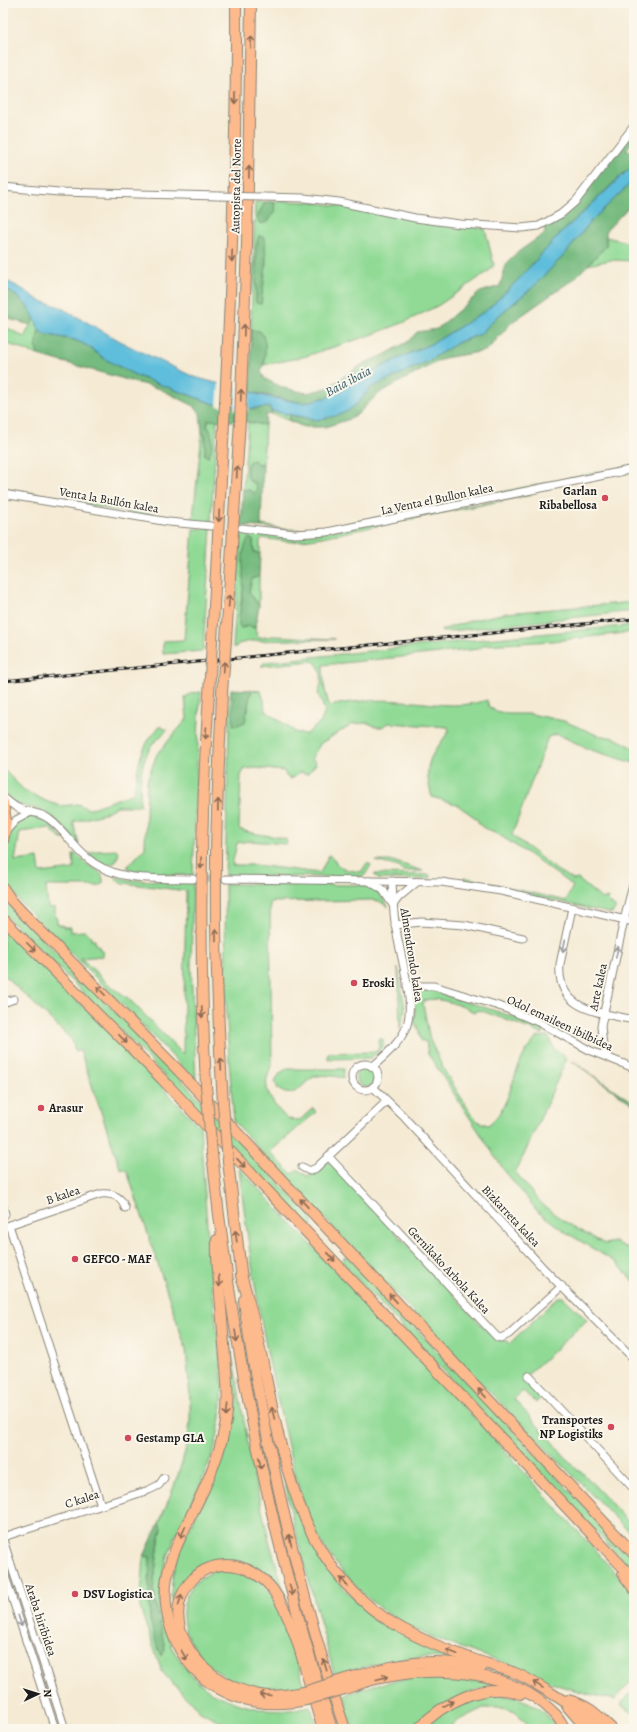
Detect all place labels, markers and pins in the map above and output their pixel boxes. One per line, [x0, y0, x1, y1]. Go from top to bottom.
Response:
place label: Garlan Ribabellosa [539, 483, 597, 513]
marker: Garlan Ribabellosa [600, 493, 610, 503]
place label: Eroski [362, 975, 395, 991]
marker: Eroski [349, 978, 359, 988]
place label: Arasur [48, 1100, 83, 1116]
marker: Arasur [36, 1103, 46, 1113]
place label: GEFCO - MAF [83, 1251, 152, 1267]
marker: GEFCO - MAF [70, 1254, 80, 1264]
place label: Transportes NP Logistiks [540, 1412, 603, 1442]
marker: Transportes NP Logistiks [606, 1422, 616, 1432]
place label: Gestamp GLA [136, 1430, 205, 1446]
marker: Gestamp GLA [123, 1433, 133, 1443]
place label: DSV Logistica [83, 1586, 153, 1602]
marker: DSV Logistica [70, 1589, 80, 1599]

